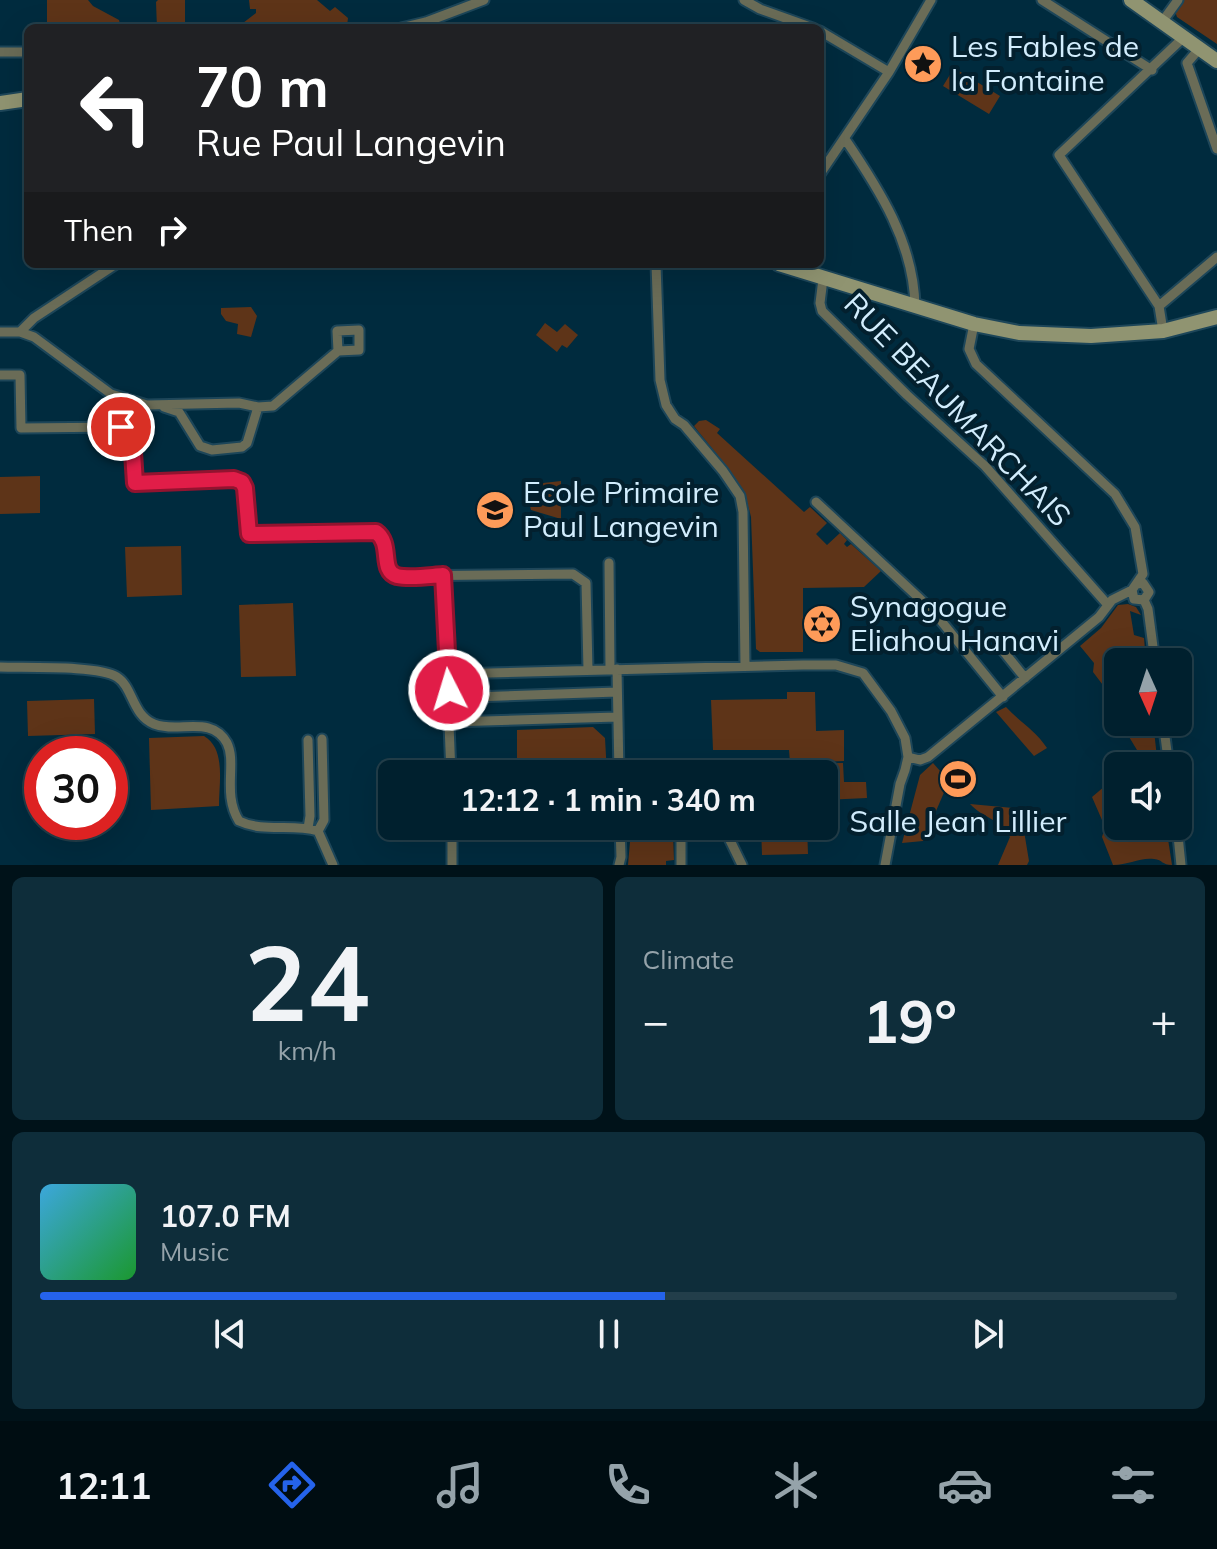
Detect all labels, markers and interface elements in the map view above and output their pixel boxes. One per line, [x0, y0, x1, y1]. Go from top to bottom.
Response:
place label: Les Fables de la Fontaine [951, 27, 1139, 99]
place icon: Les Fables de la Fontaine [902, 43, 944, 85]
text: 70 m [196, 51, 329, 121]
icon: left [64, 56, 168, 160]
text: Rue Paul Langevin [196, 120, 506, 165]
icon: right [150, 208, 194, 252]
text: Then [64, 211, 134, 249]
street label: RUE BEAUMARCHAIS [836, 285, 1079, 534]
pin [87, 393, 155, 461]
icon: arrive [99, 405, 143, 449]
place label: Ecole Primaire Paul Langevin [523, 473, 719, 545]
school or university icon: Ecole Primaire Paul Langevin [474, 489, 516, 531]
place label: Synagogue Eliahou Hanavi [850, 587, 1059, 659]
synagogue icon: Synagogue Eliahou Hanavi [801, 603, 843, 645]
position arrow [407, 648, 491, 732]
north arrow [1104, 648, 1192, 736]
map controls [1104, 648, 1192, 840]
speed limit sign: 30 [24, 736, 128, 840]
button: sound [1104, 752, 1192, 840]
sports icon: Salle Jean Lillier [937, 758, 979, 800]
text: 12:12 · 1 min · 340 m [460, 781, 756, 819]
place label: Salle Jean Lillier [850, 802, 1067, 840]
text: 24 [245, 916, 370, 1047]
text: Climate [643, 943, 734, 976]
text: 19° [862, 983, 957, 1058]
text: − [643, 993, 669, 1048]
text: + [1151, 993, 1177, 1048]
text: km/h [278, 1034, 337, 1067]
text: 107.0 FM [160, 1197, 291, 1235]
text: Music [160, 1235, 229, 1268]
icon: previous [208, 1312, 252, 1356]
icon: pause [587, 1312, 631, 1356]
icon: next [966, 1312, 1010, 1356]
icon: directions [264, 1457, 320, 1513]
icon: music [432, 1457, 488, 1513]
icon: phone [600, 1457, 656, 1513]
icon: climate [768, 1457, 824, 1513]
icon: car [937, 1457, 993, 1513]
icon: filters [1105, 1457, 1161, 1513]
text: 12:11 [56, 1463, 151, 1508]

